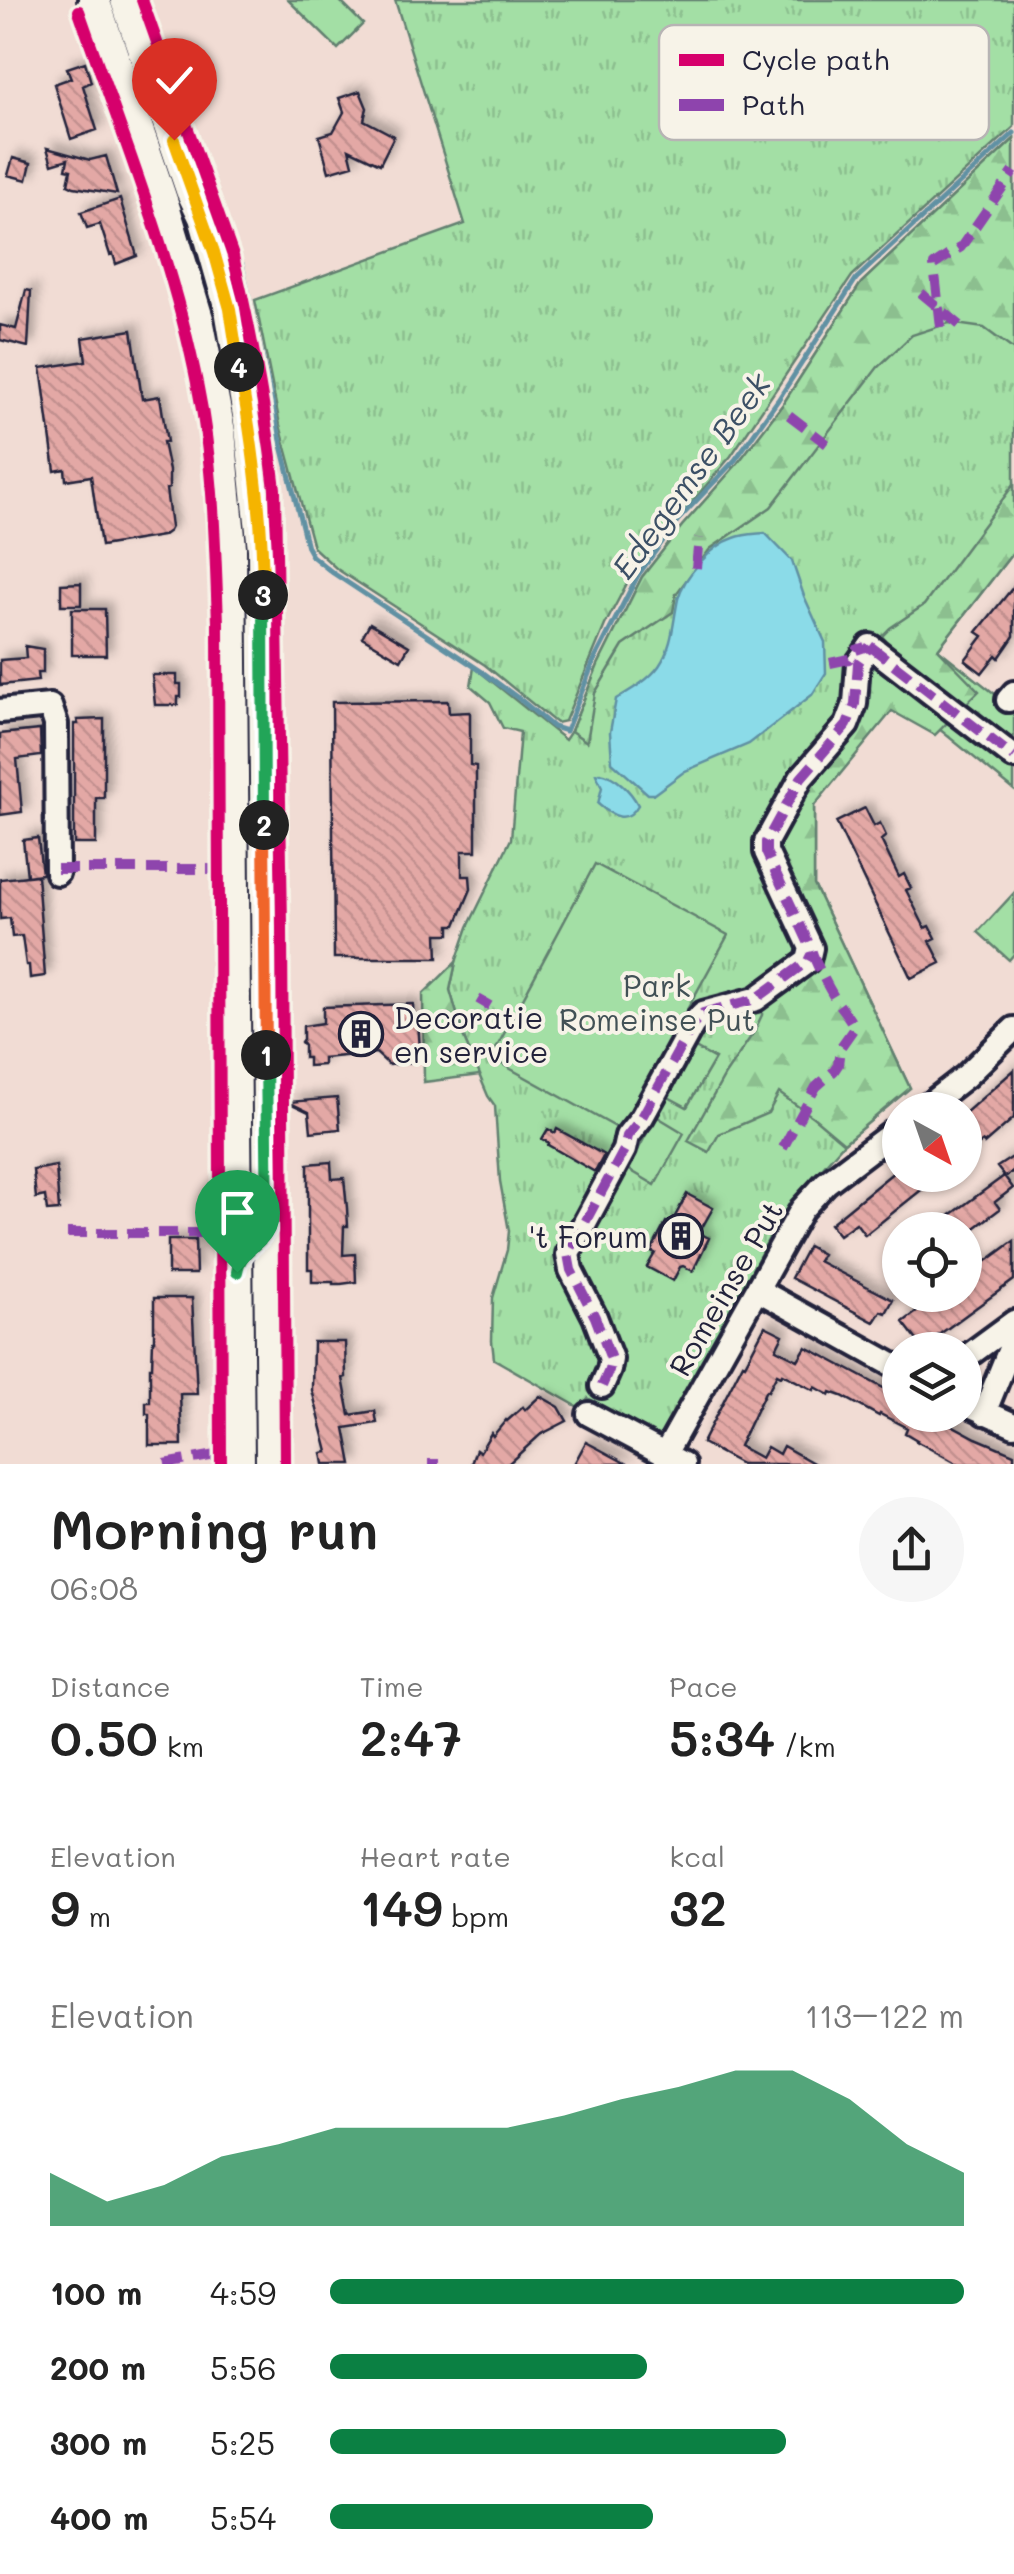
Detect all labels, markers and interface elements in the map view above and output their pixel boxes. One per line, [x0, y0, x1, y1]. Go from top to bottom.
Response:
legend [659, 25, 989, 140]
pin [132, 38, 217, 141]
text: Cycle path [742, 41, 889, 77]
icon: check [147, 53, 202, 108]
text: Path [742, 86, 805, 122]
pin: 4 [214, 342, 264, 392]
text: 4 [230, 349, 248, 385]
water label: Edegemse Beek [601, 363, 779, 586]
pin: 3 [238, 570, 288, 620]
text: 3 [255, 577, 271, 613]
pin: 2 [239, 800, 289, 850]
text: 2 [256, 807, 272, 843]
park label: Park Romeinse Put [559, 965, 755, 1039]
place label: Decoratie en service [394, 997, 548, 1071]
building icon: Decoratie en service [338, 1011, 384, 1057]
pin: 1 [241, 1030, 291, 1080]
text: 1 [260, 1037, 272, 1073]
north arrow [882, 1092, 982, 1192]
map controls [882, 1092, 982, 1432]
pin [195, 1170, 280, 1273]
icon: arrive [210, 1185, 265, 1240]
street label: Romeinse Put [659, 1193, 791, 1383]
button: locate [882, 1212, 982, 1312]
building icon: 't Forum [658, 1213, 704, 1259]
place label: 't Forum [529, 1216, 648, 1256]
button: layers [882, 1332, 982, 1432]
text: Morning run [50, 1492, 378, 1564]
button: share [859, 1497, 964, 1602]
text: 06:08 [50, 1566, 138, 1608]
text: Distance [50, 1668, 171, 1704]
text: Time [360, 1668, 423, 1704]
text: Pace [669, 1668, 738, 1704]
text: 0.50 [50, 1704, 158, 1770]
text: 2:47 [360, 1704, 462, 1770]
text: 5:34 [669, 1704, 775, 1770]
text: km [158, 1728, 204, 1764]
text: /km [775, 1728, 836, 1764]
text: Elevation [50, 1838, 176, 1874]
text: Heart rate [360, 1838, 511, 1874]
text: kcal [669, 1838, 725, 1874]
text: 9 [50, 1874, 80, 1940]
text: 149 [360, 1874, 443, 1940]
text: 32 [669, 1874, 727, 1940]
text: m [80, 1898, 111, 1934]
text: bpm [443, 1898, 509, 1934]
text: Elevation [50, 1994, 194, 2036]
text: 113–122 m [805, 1994, 964, 2036]
text: 100 m [50, 2271, 142, 2313]
text: 4:59 [210, 2271, 276, 2313]
text: 200 m [50, 2346, 146, 2388]
text: 5:56 [210, 2346, 277, 2388]
text: 300 m [50, 2421, 147, 2463]
text: 5:25 [210, 2421, 275, 2463]
text: 400 m [50, 2496, 148, 2538]
text: 5:54 [210, 2496, 276, 2538]

